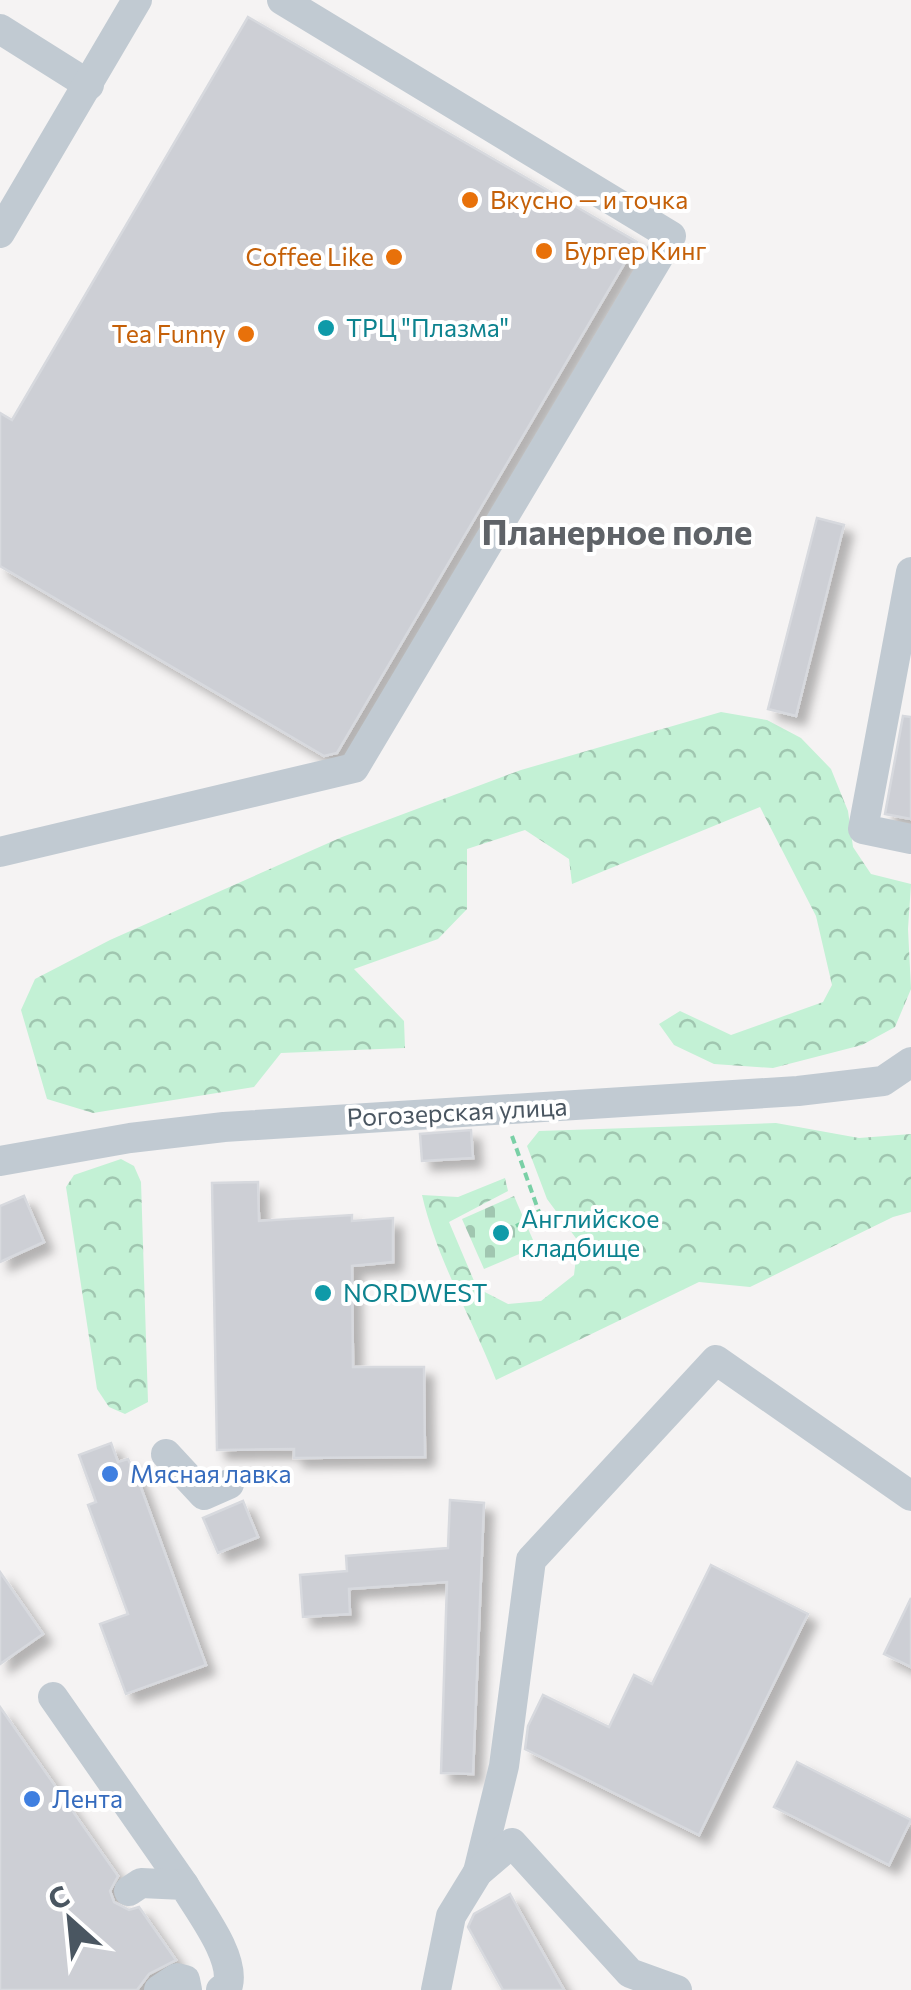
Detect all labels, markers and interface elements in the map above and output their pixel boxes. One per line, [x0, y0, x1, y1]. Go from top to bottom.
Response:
place label: Вкусно — и точка [490, 184, 688, 214]
marker: Вкусно — и точка [459, 189, 481, 211]
place label: Бургер Кинг [564, 235, 706, 265]
marker: Бургер Кинг [533, 240, 555, 262]
place label: Coffee Like [245, 241, 374, 271]
marker: Coffee Like [383, 246, 405, 268]
place label: ТРЦ "Плазма" [346, 312, 509, 342]
marker: ТРЦ "Плазма" [315, 317, 337, 339]
place label: Tea Funny [112, 318, 226, 348]
marker: Tea Funny [235, 323, 257, 345]
district label: Планерное поле [481, 509, 753, 552]
street label: Рогозерская улица [346, 1090, 568, 1132]
place label: Английское кладбище [521, 1203, 659, 1262]
marker: Английское кладбище [490, 1222, 512, 1244]
place label: NORDWEST [343, 1277, 488, 1307]
marker: NORDWEST [312, 1282, 334, 1304]
place label: Мясная лавка [130, 1458, 292, 1488]
marker: Мясная лавка [99, 1463, 121, 1485]
place label: Лента [52, 1783, 123, 1813]
marker: Лента [21, 1788, 43, 1810]
north arrow [20, 1870, 120, 1970]
text: С [42, 1877, 74, 1916]

